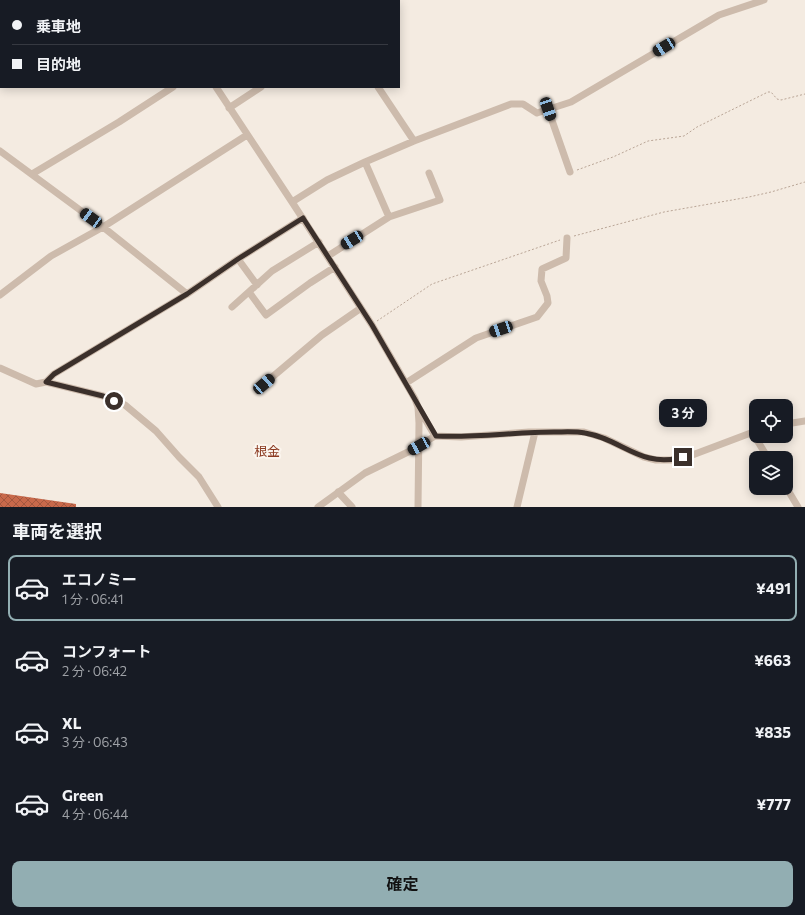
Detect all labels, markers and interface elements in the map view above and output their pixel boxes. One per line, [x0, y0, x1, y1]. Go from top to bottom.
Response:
text: 乗車地 [36, 17, 81, 35]
car [651, 36, 677, 58]
text: 目的地 [36, 55, 81, 73]
car [538, 96, 558, 122]
car [78, 206, 104, 230]
car [339, 229, 365, 251]
car [488, 319, 514, 339]
car [251, 372, 277, 396]
route start [105, 392, 123, 410]
callout: 3 分 [659, 399, 707, 427]
map controls [749, 399, 793, 495]
button: locate [749, 399, 793, 443]
text: 3 分 [671, 405, 695, 421]
car [406, 435, 432, 457]
district label: 根金 [254, 443, 280, 459]
route end [674, 448, 692, 466]
button: layers [749, 451, 793, 495]
text: 車両を選択 [12, 520, 102, 542]
icon: car [14, 570, 50, 606]
text: エコノミー [62, 570, 137, 588]
text: ¥491 [756, 579, 791, 597]
text: 1 分 · 06:41 [62, 591, 124, 607]
icon: car [14, 642, 50, 678]
text: コンフォート [62, 642, 152, 660]
text: ¥663 [754, 651, 791, 669]
text: 2 分 · 06:42 [62, 663, 127, 679]
icon: car [14, 714, 50, 750]
text: XL [62, 714, 81, 732]
text: ¥835 [755, 723, 791, 741]
text: 3 分 · 06:43 [62, 734, 128, 750]
icon: car [14, 786, 50, 822]
text: Green [62, 786, 103, 804]
text: ¥777 [757, 795, 791, 813]
text: 4 分 · 06:44 [62, 806, 128, 822]
button: 確定 [12, 861, 793, 907]

